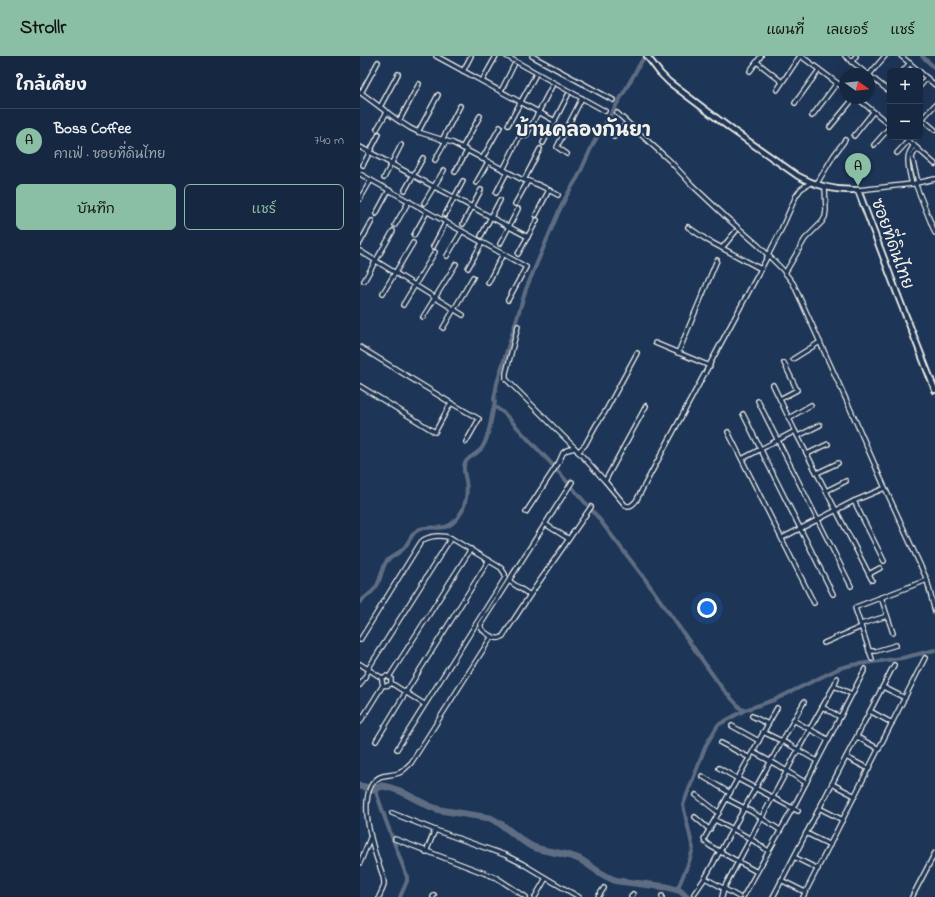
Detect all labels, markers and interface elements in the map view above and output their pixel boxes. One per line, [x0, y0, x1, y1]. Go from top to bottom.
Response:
text: Strollr [20, 15, 66, 42]
text: แผนที่ [766, 20, 804, 41]
text: เลเยอร์ [826, 20, 868, 41]
text: แชร์ [890, 20, 915, 41]
north arrow [839, 68, 875, 104]
map controls [887, 68, 923, 140]
button: + [887, 68, 923, 104]
text: ใกล้เคียง [16, 73, 87, 98]
button: − [887, 104, 923, 140]
district label: บ้านคลองกันยา [515, 116, 651, 145]
text: Boss Coffee [54, 118, 131, 140]
text: A [25, 131, 33, 150]
text: 740 m [314, 131, 344, 150]
text: คาเฟ่ · ซอยที่ดินไทย [54, 145, 165, 164]
pin: A [845, 153, 871, 186]
button: บันทึก [16, 184, 176, 230]
button: แชร์ [184, 184, 344, 230]
street label: ซอยที่ดินไทย [864, 194, 924, 293]
your location [697, 598, 717, 618]

